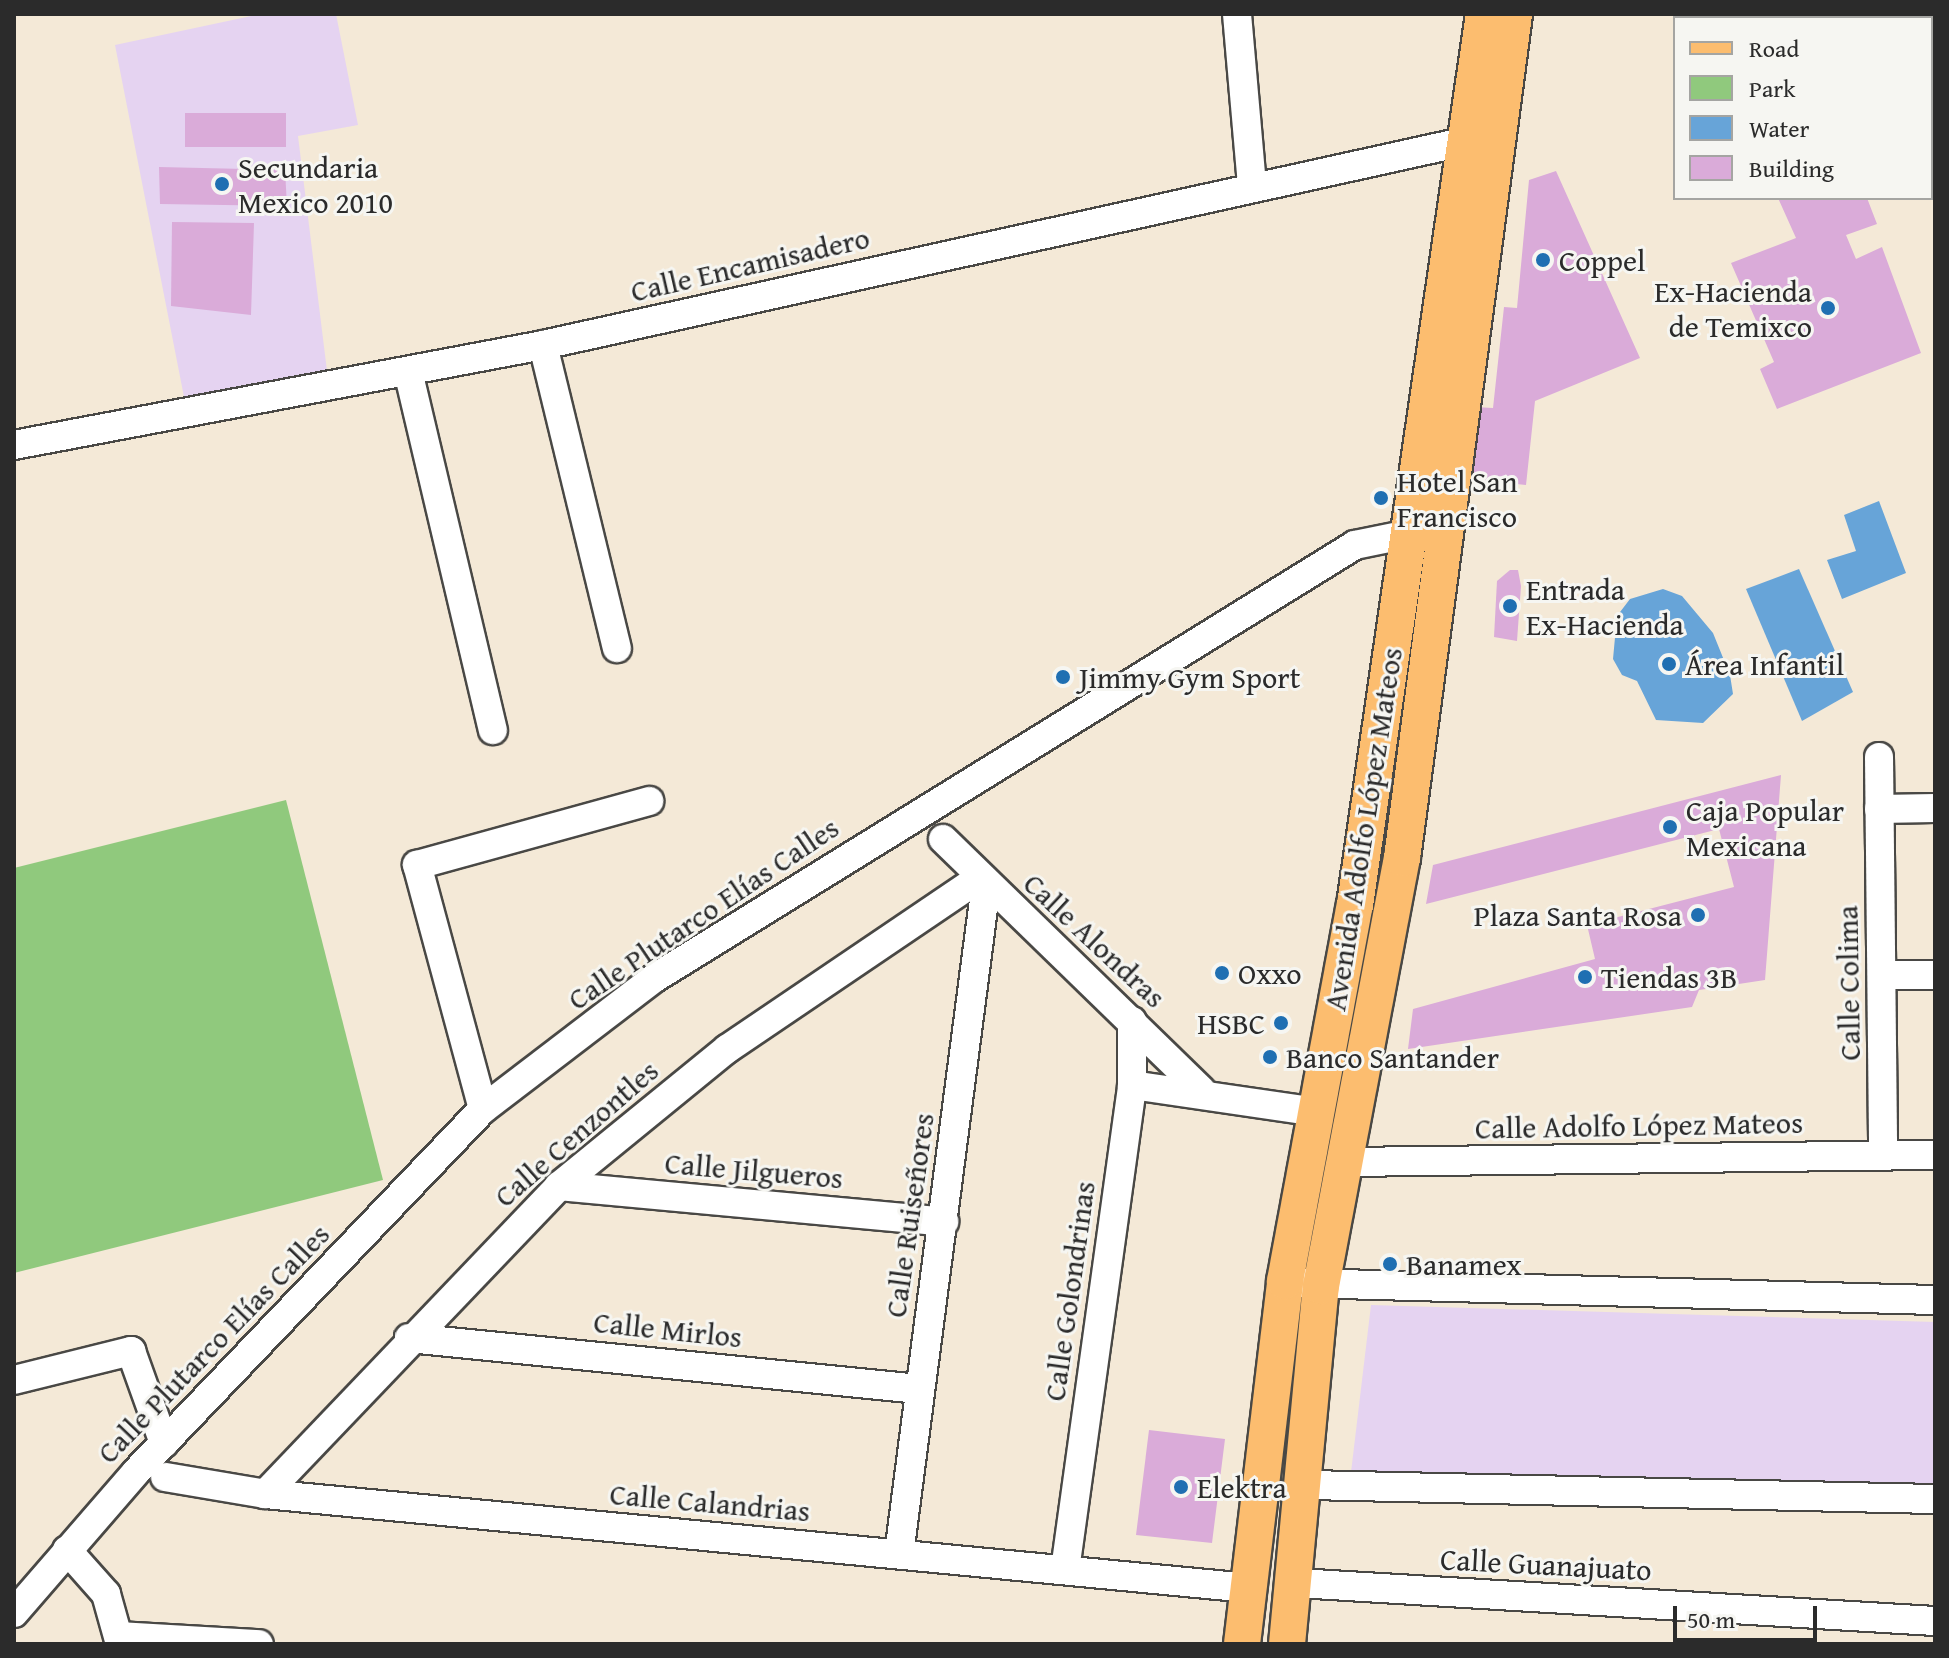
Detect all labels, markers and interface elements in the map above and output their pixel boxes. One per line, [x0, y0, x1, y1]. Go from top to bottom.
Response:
legend [1673, 16, 1933, 200]
text: Road [1749, 31, 1799, 66]
text: Park [1749, 71, 1795, 106]
text: Water [1749, 111, 1809, 146]
place label: Secundaria Mexico 2010 [238, 149, 393, 220]
text: Building [1749, 151, 1834, 186]
marker: Secundaria Mexico 2010 [213, 175, 231, 193]
street label: Calle Encamisadero [627, 219, 873, 309]
place label: Coppel [1559, 242, 1645, 278]
marker: Coppel [1534, 251, 1552, 269]
place label: Ex-Hacienda de Temixco [1654, 273, 1812, 344]
marker: Ex-Hacienda de Temixco [1819, 299, 1837, 317]
place label: Hotel San Francisco [1397, 463, 1518, 534]
marker: Hotel San Francisco [1372, 489, 1390, 507]
place label: Entrada Ex-Hacienda [1526, 571, 1684, 642]
marker: Entrada Ex-Hacienda [1501, 597, 1519, 615]
street label: Avenida Adolfo López Mateos [1317, 645, 1409, 1013]
place label: Área Infantil [1685, 646, 1844, 682]
marker: Área Infantil [1660, 655, 1678, 673]
place label: Jimmy Gym Sport [1079, 659, 1300, 695]
marker: Jimmy Gym Sport [1054, 668, 1072, 686]
place label: Caja Popular Mexicana [1686, 792, 1844, 862]
street label: Calle Plutarco Elías Calles [561, 809, 845, 1017]
marker: Caja Popular Mexicana [1661, 818, 1679, 836]
street label: Calle Alondras [1017, 865, 1173, 1015]
place label: Plaza Santa Rosa [1474, 897, 1682, 933]
street label: Calle Colima [1829, 905, 1867, 1061]
marker: Plaza Santa Rosa [1689, 906, 1707, 924]
place label: Oxxo [1238, 955, 1301, 991]
place label: Tiendas 3B [1601, 959, 1737, 995]
marker: Oxxo [1213, 964, 1231, 982]
marker: Tiendas 3B [1576, 968, 1594, 986]
place label: HSBC [1197, 1005, 1265, 1041]
marker: HSBC [1272, 1014, 1290, 1032]
place label: Banco Santander [1286, 1039, 1499, 1075]
marker: Banco Santander [1261, 1048, 1279, 1066]
street label: Calle Cenzontles [487, 1052, 665, 1214]
street label: Calle Adolfo López Mateos [1475, 1104, 1803, 1146]
street label: Calle Ruiseñores [877, 1111, 941, 1319]
street label: Calle Jilgueros [663, 1144, 845, 1196]
street label: Calle Golondrinas [1036, 1179, 1102, 1403]
street label: Calle Plutarco Elías Calles [89, 1216, 337, 1470]
place label: Banamex [1406, 1246, 1522, 1282]
marker: Banamex [1381, 1255, 1399, 1273]
street label: Calle Mirlos [592, 1303, 744, 1355]
place label: Elektra [1197, 1469, 1287, 1505]
street label: Calle Calandrias [608, 1475, 812, 1529]
marker: Elektra [1172, 1478, 1190, 1496]
street label: Calle Guanajuato [1439, 1540, 1653, 1588]
scale bar [1677, 1590, 1821, 1640]
text: 50 m [1687, 1602, 1735, 1637]

